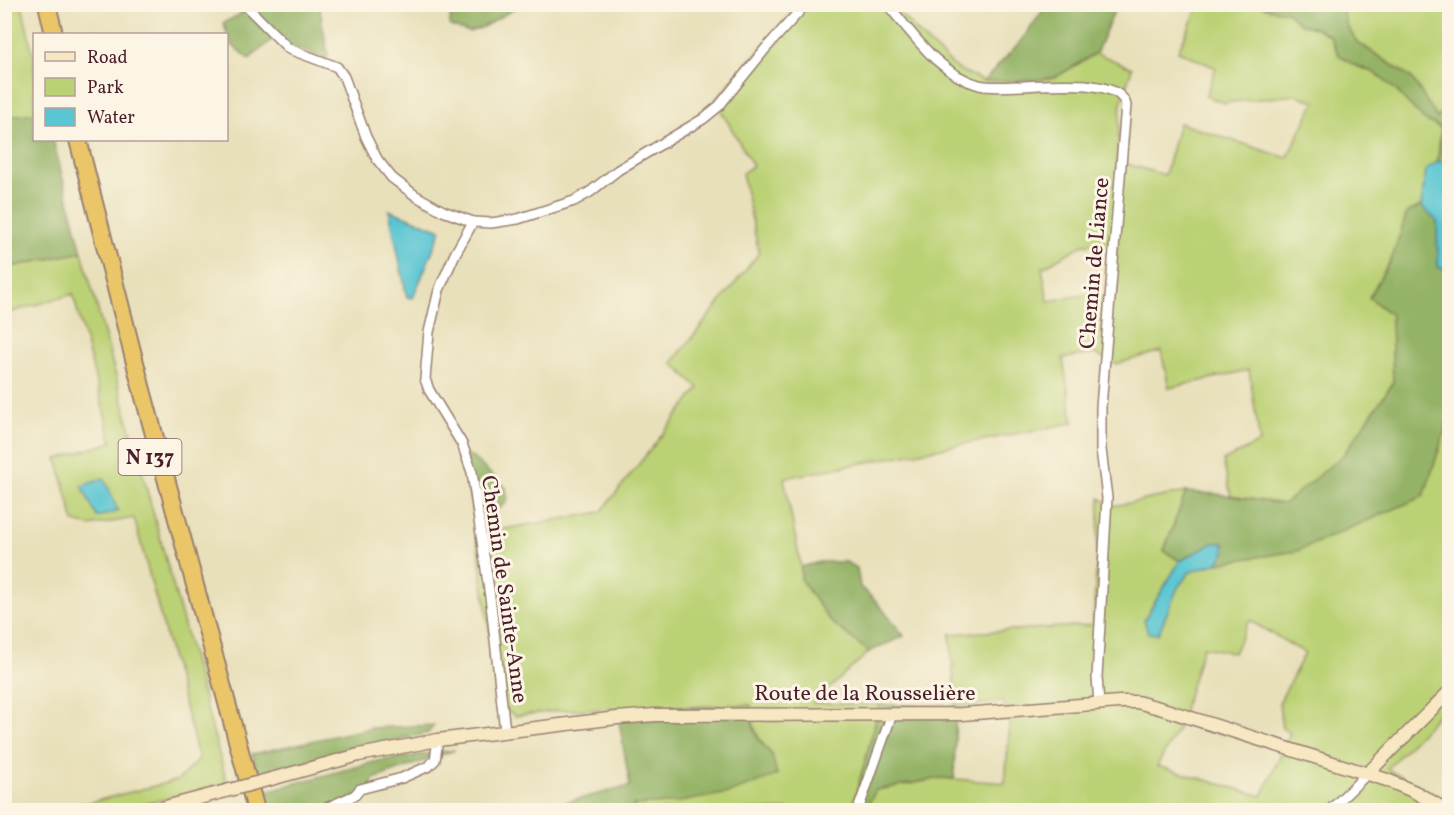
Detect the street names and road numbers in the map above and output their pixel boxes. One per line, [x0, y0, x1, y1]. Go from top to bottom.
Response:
street label: Chemin de Liance [1073, 176, 1118, 350]
road number: N 137 [118, 439, 182, 475]
street label: Chemin de Sainte-Anne [472, 473, 535, 705]
street label: Route de la Rousselière [754, 679, 976, 710]

